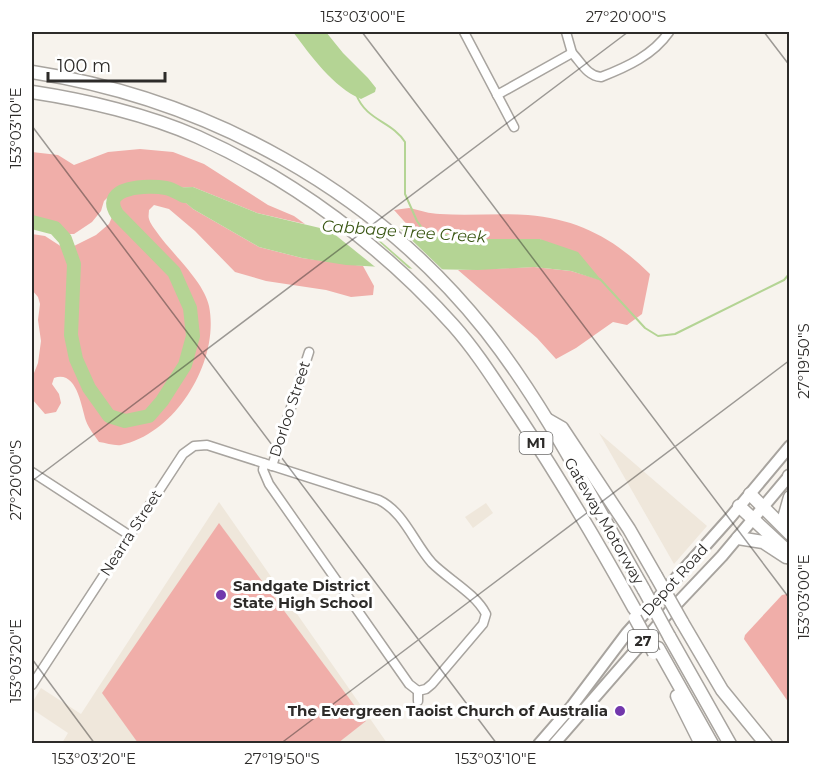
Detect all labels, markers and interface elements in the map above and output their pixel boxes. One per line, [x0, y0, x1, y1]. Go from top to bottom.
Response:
text: 153°03'00"E [320, 7, 406, 26]
text: 27°20'00"S [586, 7, 666, 26]
scale bar [48, 45, 165, 83]
text: 100 m [57, 55, 111, 77]
text: 153°03'10"E [6, 87, 25, 169]
water label: Cabbage Tree Creek [321, 216, 488, 247]
text: 27°19'50"S [794, 323, 813, 399]
street label: Dorloo Street [265, 358, 314, 459]
road number: M1 [520, 432, 552, 454]
text: 27°20'00"S [6, 440, 25, 520]
street label: Gateway Motorway [560, 454, 649, 588]
street label: Nearra Street [96, 486, 166, 580]
street label: Depot Road [637, 540, 712, 620]
text: 153°03'00"E [794, 554, 813, 640]
place label: Sandgate District State High School [233, 576, 373, 612]
marker: Sandgate District State High School [214, 588, 228, 602]
text: 153°03'20"E [6, 619, 25, 703]
road number: 27 [628, 630, 658, 652]
place label: The Evergreen Taoist Church of Australia [288, 701, 608, 720]
marker: The Evergreen Taoist Church of Australia [613, 704, 627, 718]
text: 153°03'20"E [52, 749, 136, 768]
text: 27°19'50"S [244, 749, 320, 768]
text: 153°03'10"E [455, 749, 537, 768]

